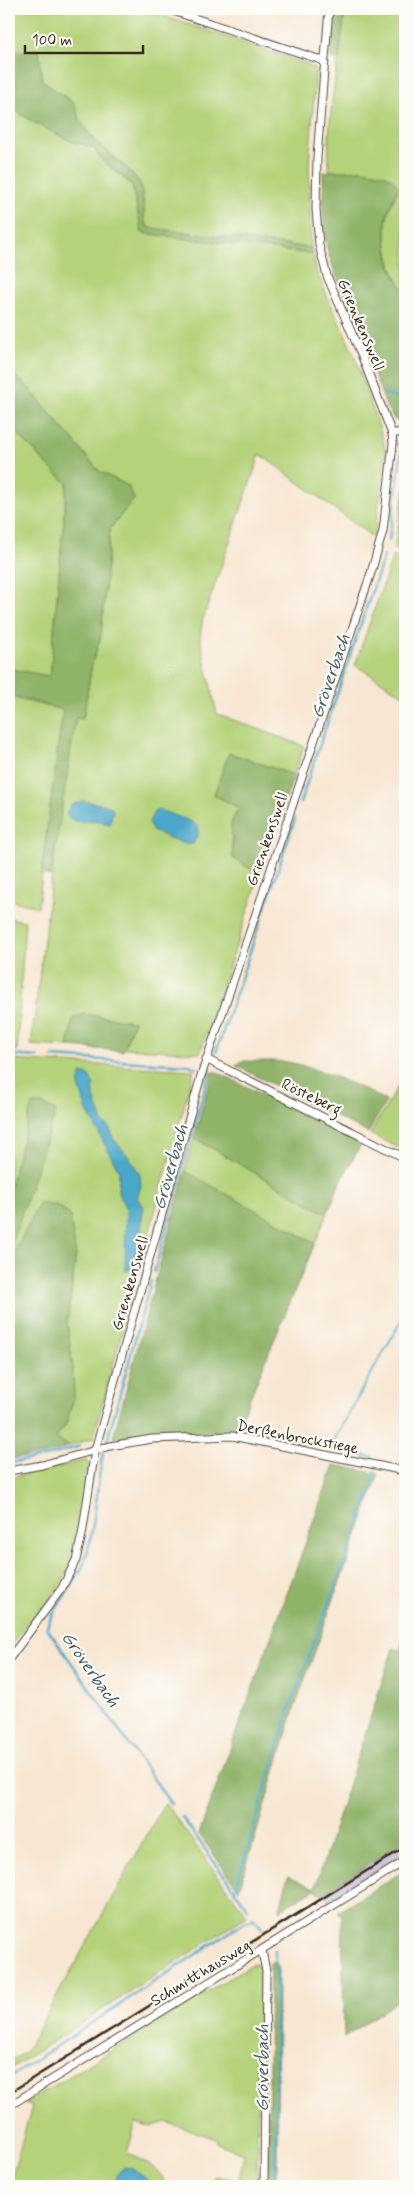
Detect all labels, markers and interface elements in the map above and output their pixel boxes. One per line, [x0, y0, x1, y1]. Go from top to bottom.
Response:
scale bar [25, 22, 142, 54]
text: 100 m [32, 31, 72, 51]
street label: Grienkenswell [332, 276, 389, 374]
water label: Gröverbach [305, 631, 357, 722]
street label: Grienkenswell [242, 790, 293, 889]
street label: Rösteberg [277, 1074, 345, 1122]
water label: Gröverbach [147, 1122, 195, 1213]
street label: Grienkenswell [107, 1234, 154, 1333]
street label: Derßenbrockstiege [235, 1415, 361, 1460]
water label: Gröverbach [55, 1627, 125, 1713]
street label: Schmitthausweg [147, 1935, 255, 2012]
water label: Gröverbach [251, 2024, 275, 2112]

